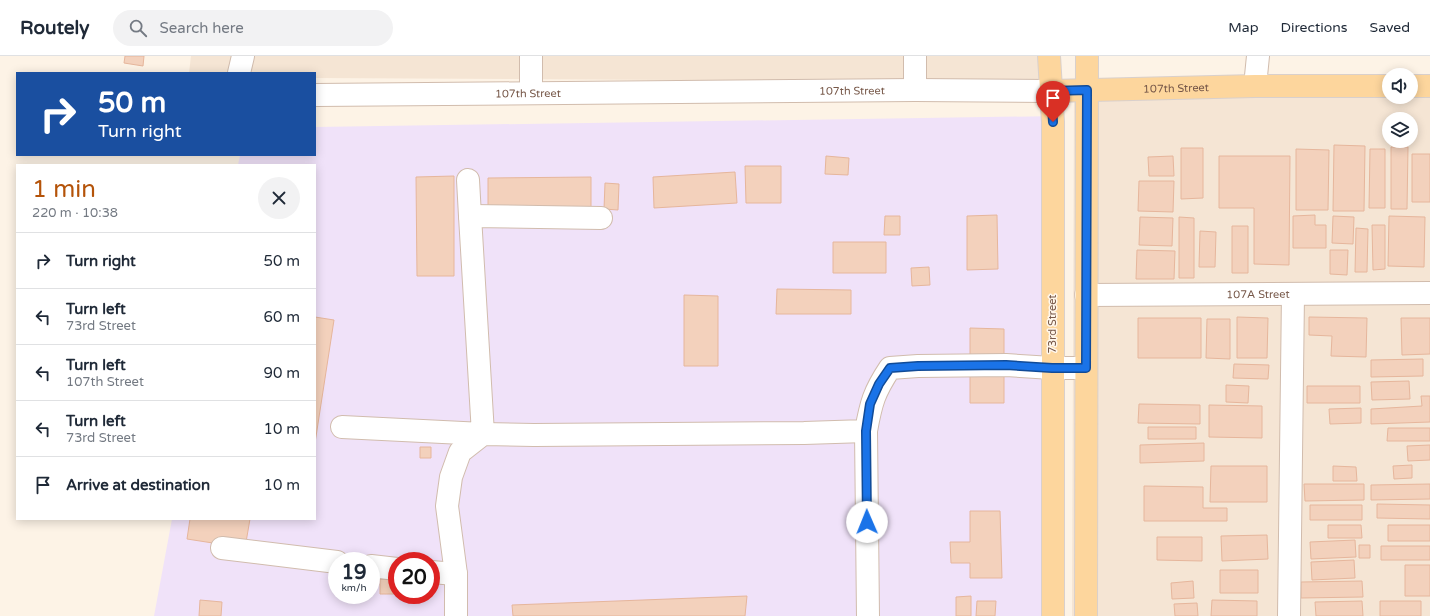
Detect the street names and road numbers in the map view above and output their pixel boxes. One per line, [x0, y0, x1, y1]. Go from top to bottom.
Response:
street label: 107th Street [1143, 81, 1209, 96]
street label: 107th Street [819, 84, 885, 98]
street label: 107th Street [495, 87, 561, 100]
street label: 107A Street [1226, 288, 1290, 301]
street label: 73rd Street [1046, 294, 1059, 354]

